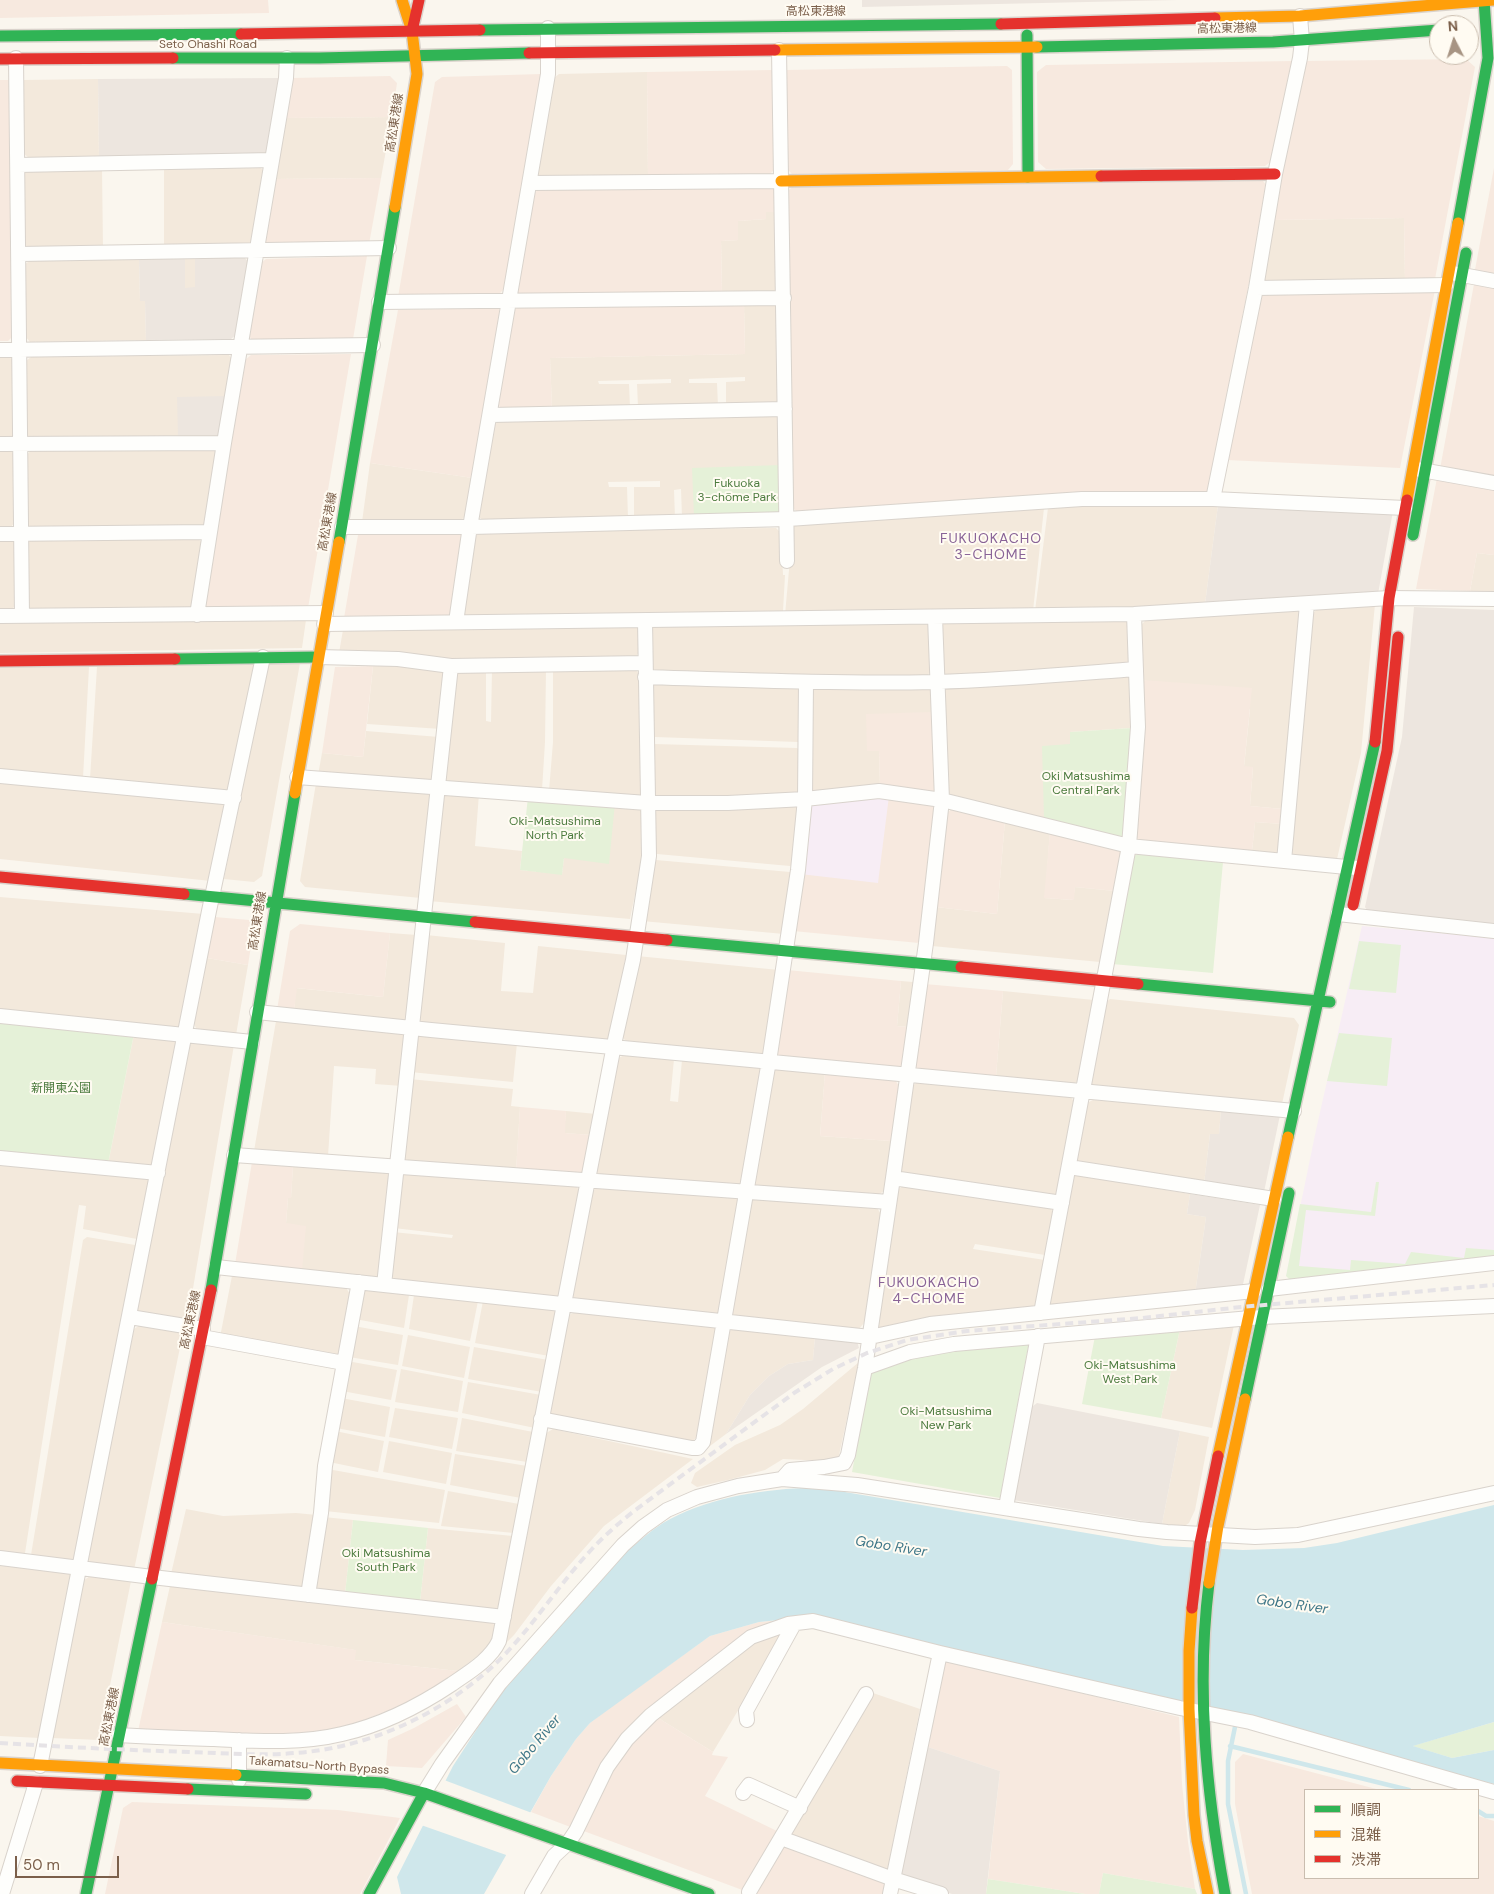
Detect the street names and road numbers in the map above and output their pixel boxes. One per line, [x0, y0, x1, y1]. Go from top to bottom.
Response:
street label: 高松東港線 [786, 5, 846, 19]
street label: 高松東港線 [1197, 21, 1257, 37]
street label: Seto Ohashi Road [159, 38, 257, 52]
street label: 高松東港線 [383, 92, 407, 154]
street label: 高松東港線 [316, 491, 340, 553]
street label: 高松東港線 [246, 890, 270, 952]
street label: 高松東港線 [178, 1289, 204, 1351]
street label: 高松東港線 [97, 1686, 123, 1748]
street label: Takamatsu-North Bypass [248, 1754, 390, 1778]

